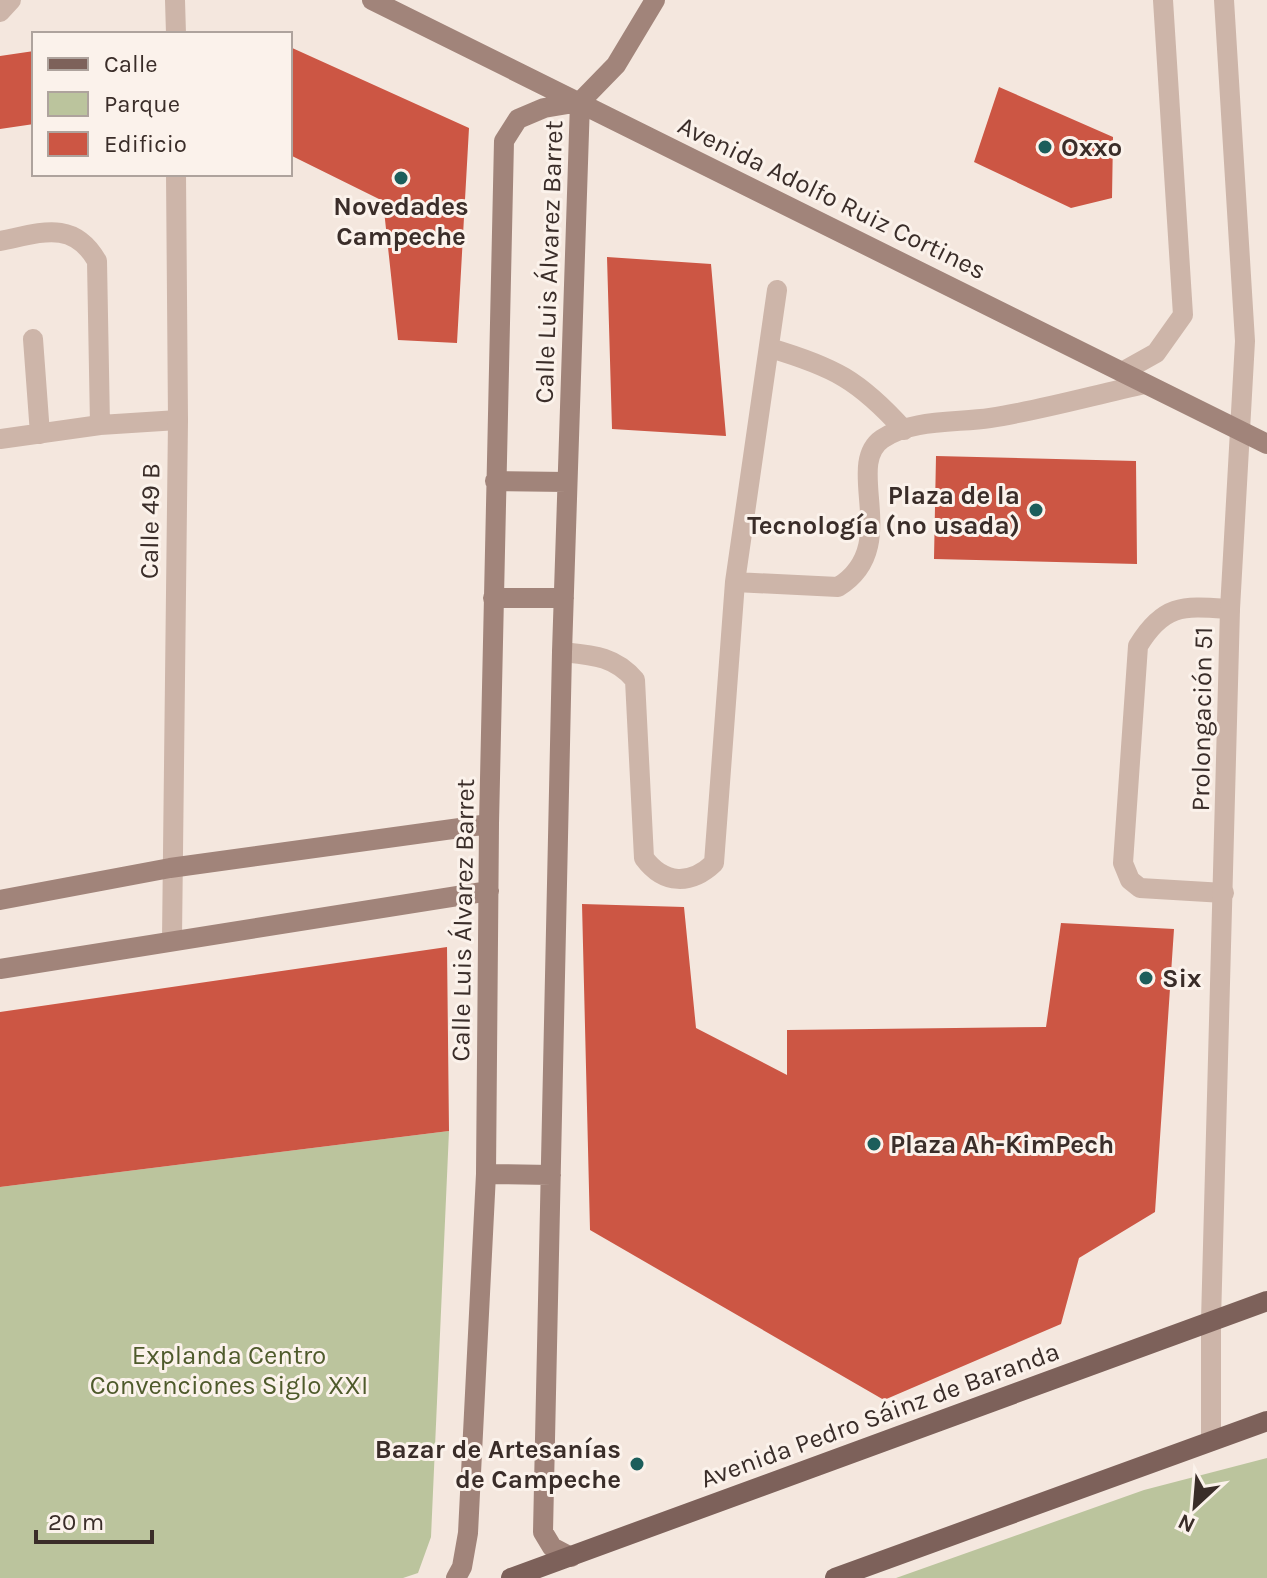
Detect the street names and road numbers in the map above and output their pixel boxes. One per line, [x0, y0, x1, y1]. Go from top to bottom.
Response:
street label: Avenida Adolfo Ruiz Cortines [673, 110, 991, 286]
street label: Calle Luis Álvarez Barret [528, 120, 569, 404]
street label: Calle 49 B [133, 463, 167, 579]
street label: Prolongación 51 [1185, 626, 1219, 812]
street label: Calle Luis Álvarez Barret [444, 778, 481, 1062]
street label: Avenida Pedro Sáinz de Baranda [696, 1336, 1064, 1494]

